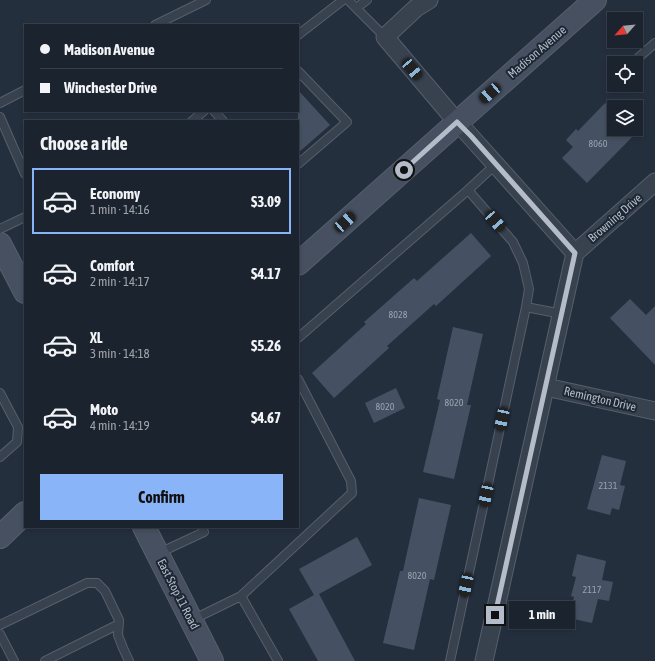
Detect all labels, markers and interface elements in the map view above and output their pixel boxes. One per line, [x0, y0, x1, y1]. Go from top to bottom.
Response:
north arrow [607, 12, 643, 48]
map controls [607, 12, 643, 136]
street label: Madison Avenue [505, 23, 569, 81]
text: Madison Avenue [64, 41, 155, 58]
car [400, 56, 424, 82]
button: locate [607, 56, 643, 92]
text: Winchester Drive [64, 79, 157, 96]
car [477, 81, 503, 105]
button: layers [607, 100, 643, 136]
text: Choose a ride [40, 133, 128, 154]
house number: 8060 [589, 138, 608, 149]
route start [395, 161, 413, 179]
icon: car [42, 183, 78, 219]
text: Economy [90, 185, 140, 202]
street label: Browning Drive [585, 191, 645, 245]
text: $3.09 [251, 193, 281, 210]
text: 1 min · 14:16 [90, 202, 150, 217]
car [483, 208, 507, 234]
car [332, 210, 358, 234]
icon: car [42, 255, 78, 291]
text: Comfort [90, 257, 134, 274]
text: $4.17 [251, 265, 281, 282]
text: 2 min · 14:17 [90, 274, 150, 289]
house number: 8028 [389, 309, 408, 320]
icon: car [42, 327, 78, 363]
text: XL [90, 329, 103, 346]
text: $5.26 [251, 337, 281, 354]
text: 3 min · 14:18 [90, 346, 150, 361]
street label: Remington Drive [563, 384, 637, 414]
house number: 8020 [445, 397, 464, 408]
icon: car [42, 399, 78, 435]
text: Moto [90, 401, 118, 418]
house number: 8020 [376, 401, 395, 412]
car [494, 406, 510, 432]
text: $4.67 [251, 409, 281, 426]
text: 4 min · 14:19 [90, 418, 150, 433]
button: Confirm [40, 474, 283, 520]
house number: 2131 [599, 480, 618, 491]
car [478, 482, 494, 508]
street label: East Stop 11 Road [154, 556, 202, 632]
house number: 8020 [408, 570, 427, 581]
car [458, 572, 474, 598]
house number: 2117 [583, 584, 602, 595]
callout: 1 min [509, 601, 575, 629]
route end [486, 606, 504, 624]
text: 1 min [529, 607, 555, 622]

